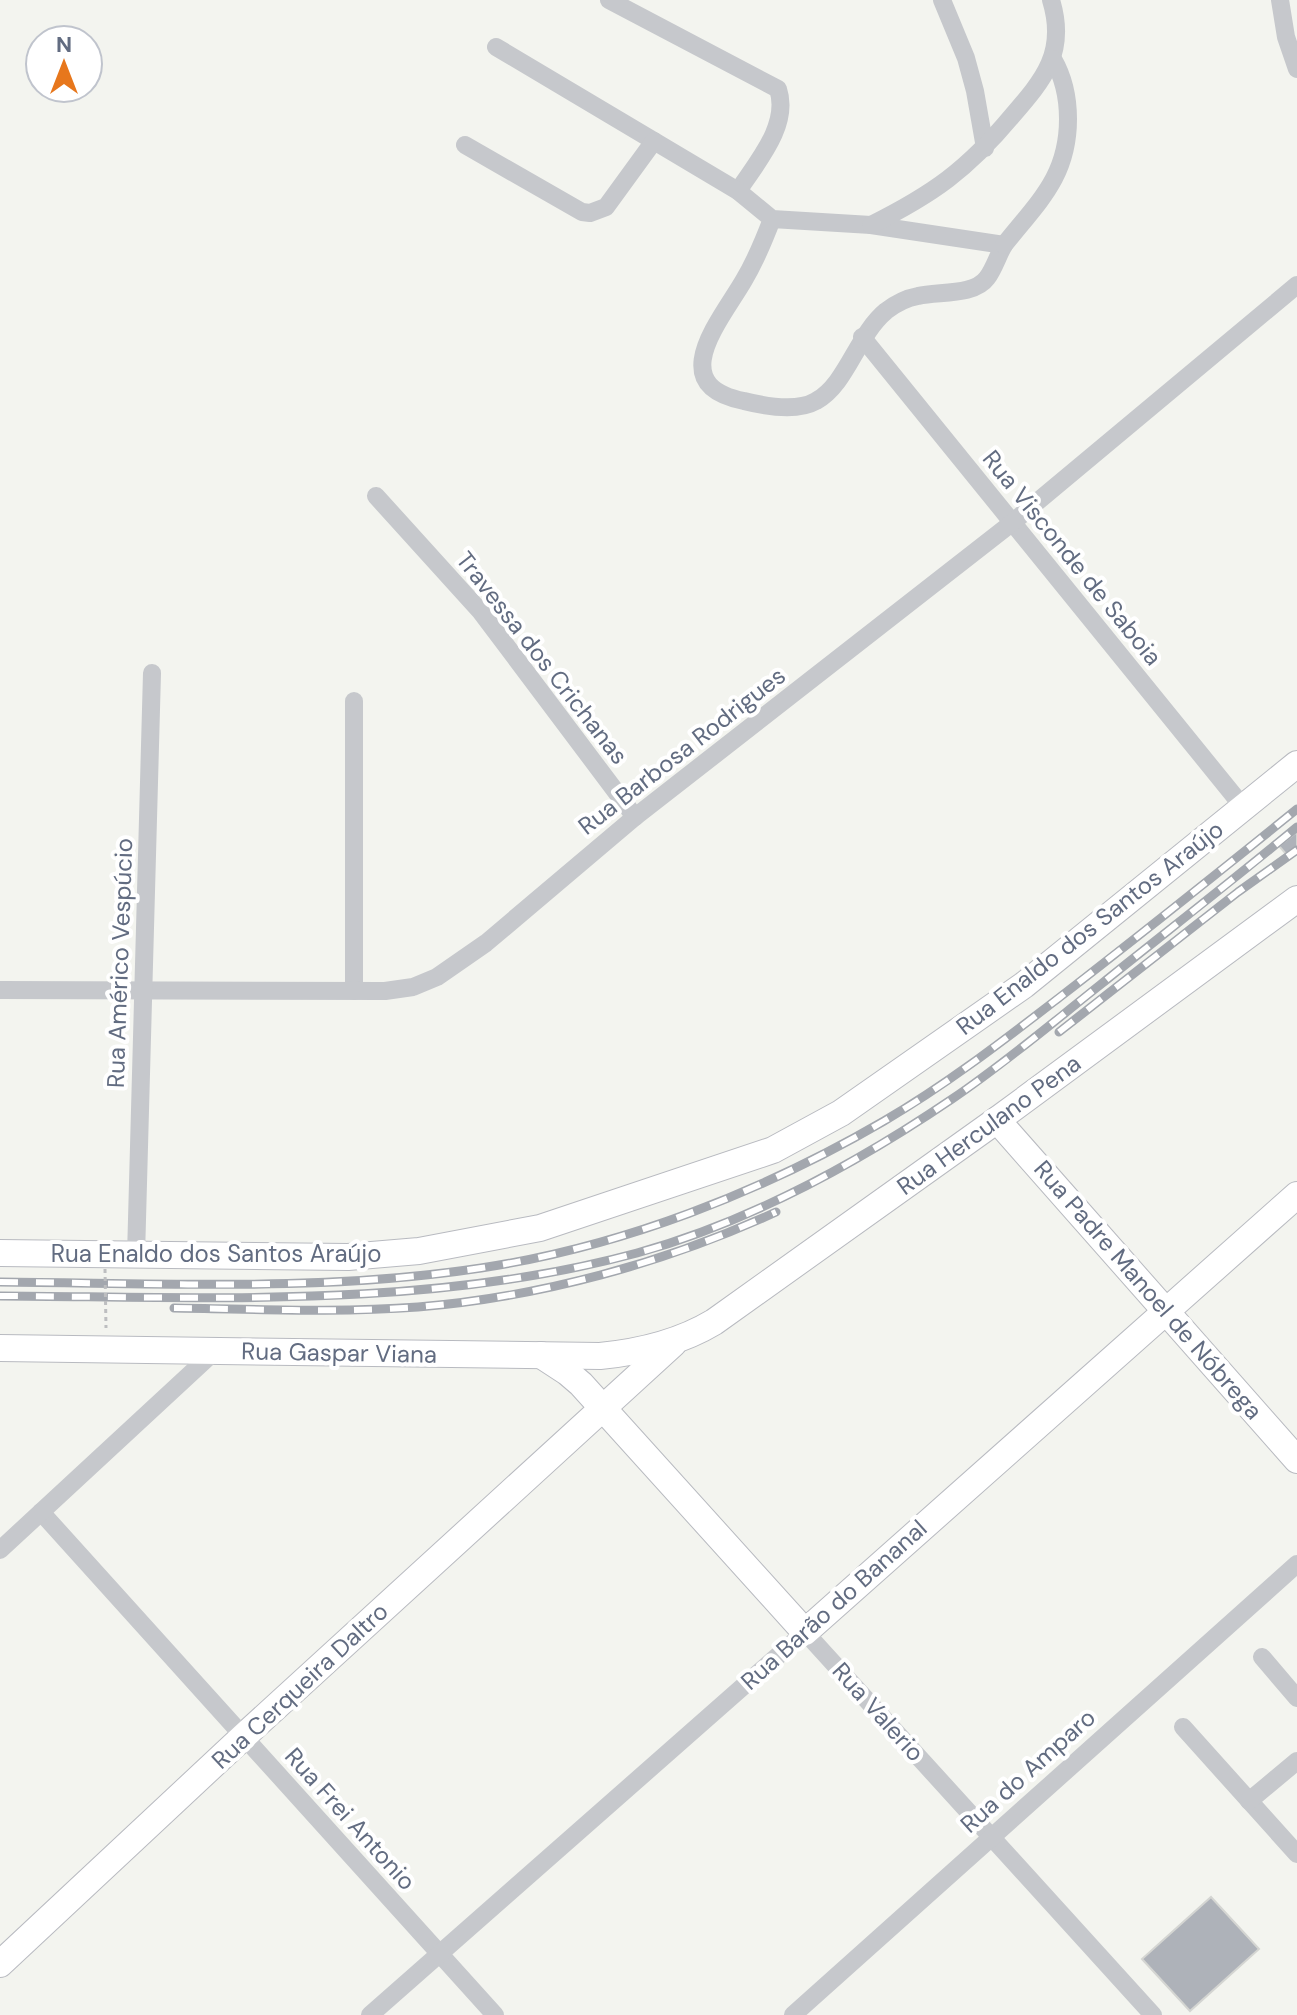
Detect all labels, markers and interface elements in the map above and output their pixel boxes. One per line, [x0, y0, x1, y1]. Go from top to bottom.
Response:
north arrow [24, 24, 104, 104]
text: N [56, 30, 72, 59]
street label: Rua Visconde de Saboia [976, 444, 1169, 672]
street label: Travessa dos Crichanas [450, 545, 635, 770]
street label: Rua Barbosa Rodrigues [572, 660, 792, 841]
street label: Rua Enaldo dos Santos Araújo [950, 814, 1230, 1042]
street label: Rua Américo Vespúcio [100, 837, 139, 1088]
street label: Rua Herculano Pena [891, 1047, 1087, 1202]
street label: Rua Padre Manoel de Nóbrega [1027, 1154, 1269, 1426]
street label: Rua Enaldo dos Santos Araújo [51, 1238, 381, 1269]
street label: Rua Gaspar Viana [241, 1335, 437, 1370]
street label: Rua Barão do Bananal [734, 1513, 933, 1696]
street label: Rua Cerqueira Daltro [205, 1596, 394, 1775]
street label: Rua Valerio [826, 1656, 931, 1768]
street label: Rua do Amparo [954, 1702, 1102, 1839]
street label: Rua Frei Antonio [278, 1741, 423, 1896]

